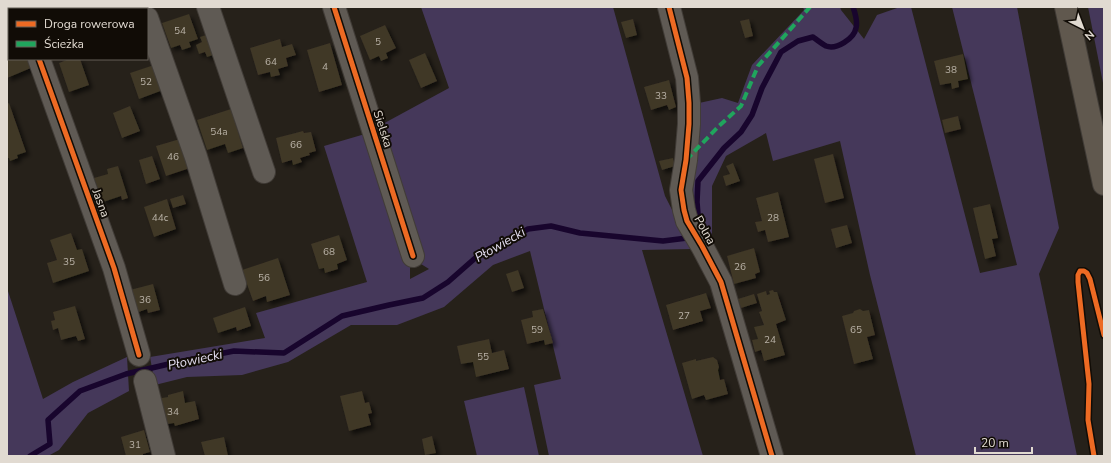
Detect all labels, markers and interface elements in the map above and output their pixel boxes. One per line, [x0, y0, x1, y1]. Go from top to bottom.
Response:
legend [8, 8, 148, 60]
north arrow [1063, 8, 1103, 48]
text: Droga rowerowa [44, 16, 135, 32]
house number: 54 [174, 24, 186, 38]
text: N [1081, 27, 1097, 43]
house number: 5 [375, 35, 381, 49]
text: Ścieżka [44, 36, 84, 52]
house number: 64 [265, 55, 277, 69]
house number: 4 [322, 60, 328, 74]
house number: 38 [945, 63, 957, 77]
house number: 52 [140, 75, 152, 89]
house number: 33 [655, 89, 667, 103]
street label: Sielska [370, 108, 396, 150]
house number: 54a [210, 125, 228, 139]
house number: 66 [290, 138, 302, 152]
house number: 46 [167, 150, 179, 164]
street label: Jasna [88, 186, 114, 219]
house number: 44c [152, 211, 169, 225]
house number: 28 [767, 211, 779, 225]
street label: Polna [691, 213, 719, 247]
water label: Płowiecki [471, 223, 529, 267]
house number: 68 [323, 245, 335, 259]
house number: 35 [63, 255, 75, 269]
house number: 26 [734, 260, 746, 274]
house number: 56 [258, 271, 270, 285]
house number: 36 [139, 293, 151, 307]
house number: 27 [678, 309, 690, 323]
house number: 59 [531, 323, 543, 337]
house number: 65 [850, 323, 862, 337]
house number: 24 [764, 333, 776, 347]
water label: Płowiecki [166, 345, 225, 375]
house number: 55 [477, 350, 489, 364]
house number: 34 [167, 405, 179, 419]
scale bar [975, 429, 1032, 455]
text: 20 m [981, 435, 1009, 451]
house number: 31 [129, 438, 141, 452]

